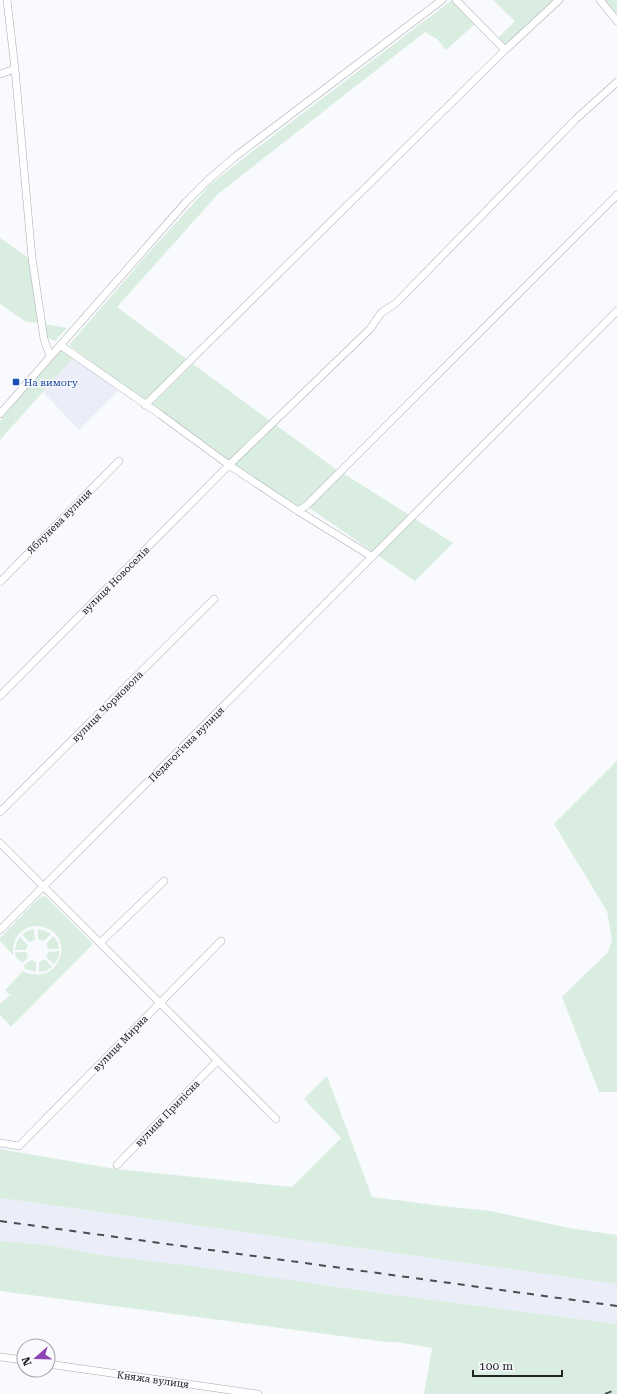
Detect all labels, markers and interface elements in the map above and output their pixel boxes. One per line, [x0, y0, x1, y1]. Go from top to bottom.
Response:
marker: На вимогу [11, 377, 21, 387]
place label: На вимогу [24, 377, 78, 388]
street label: Яблунева вулиця [25, 486, 94, 556]
street label: вулиця Новоселів [79, 544, 152, 617]
street label: вулиця Чорновола [70, 668, 145, 744]
street label: Педагогічна вулиця [146, 704, 226, 784]
street label: вулиця Мирна [91, 1013, 150, 1074]
street label: вулиця Прилісна [133, 1078, 202, 1149]
north arrow [16, 1338, 56, 1378]
scale bar [473, 1352, 562, 1378]
text: N [19, 1355, 35, 1367]
text: 100 m [479, 1359, 513, 1373]
street label: Княжа вулиця [116, 1369, 190, 1390]

